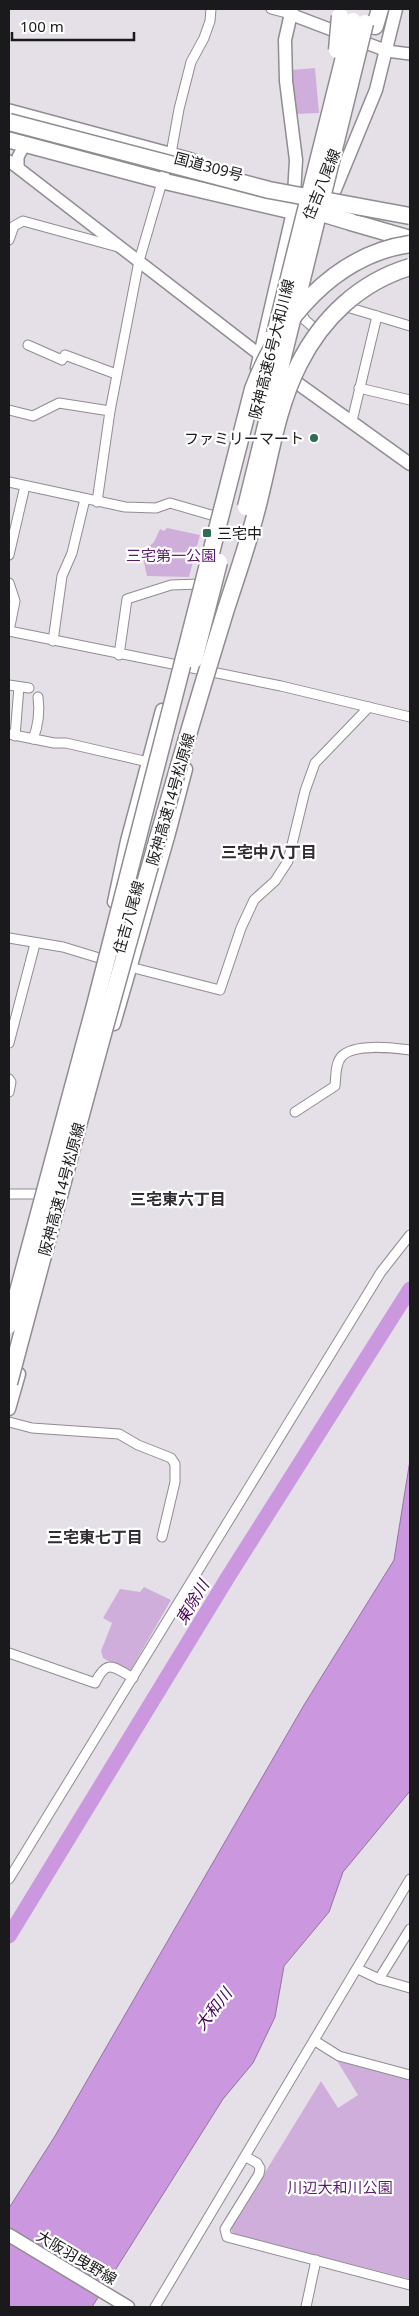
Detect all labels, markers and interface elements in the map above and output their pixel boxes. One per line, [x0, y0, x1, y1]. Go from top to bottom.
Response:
scale bar [12, 10, 135, 42]
text: 100 m [20, 16, 64, 36]
street label: 住吉八尾線 [298, 145, 344, 223]
street label: 国道309号 [172, 147, 246, 185]
street label: 阪神高速6号大和川線 [244, 277, 298, 421]
place label: ファミリーマート [184, 428, 304, 448]
marker: ファミリーマート [308, 432, 320, 444]
place label: 三宅中 [217, 523, 262, 543]
marker: 三宅中 [201, 527, 213, 539]
park label: 三宅第一公園 [126, 545, 216, 565]
street label: 阪神高速14号松原線 [141, 730, 199, 868]
district label: 三宅中八丁目 [221, 841, 317, 863]
street label: 住吉八尾線 [108, 878, 148, 956]
street label: 阪神高速14号松原線 [34, 1120, 88, 1258]
district label: 三宅東六丁目 [130, 1188, 226, 1210]
district label: 三宅東七丁目 [47, 1526, 143, 1548]
water label: 東除川 [170, 1574, 215, 1628]
water label: 大和川 [190, 1982, 238, 2035]
park label: 川辺大和川公園 [287, 2177, 393, 2197]
street label: 大阪羽曳野線 [33, 2225, 121, 2289]

